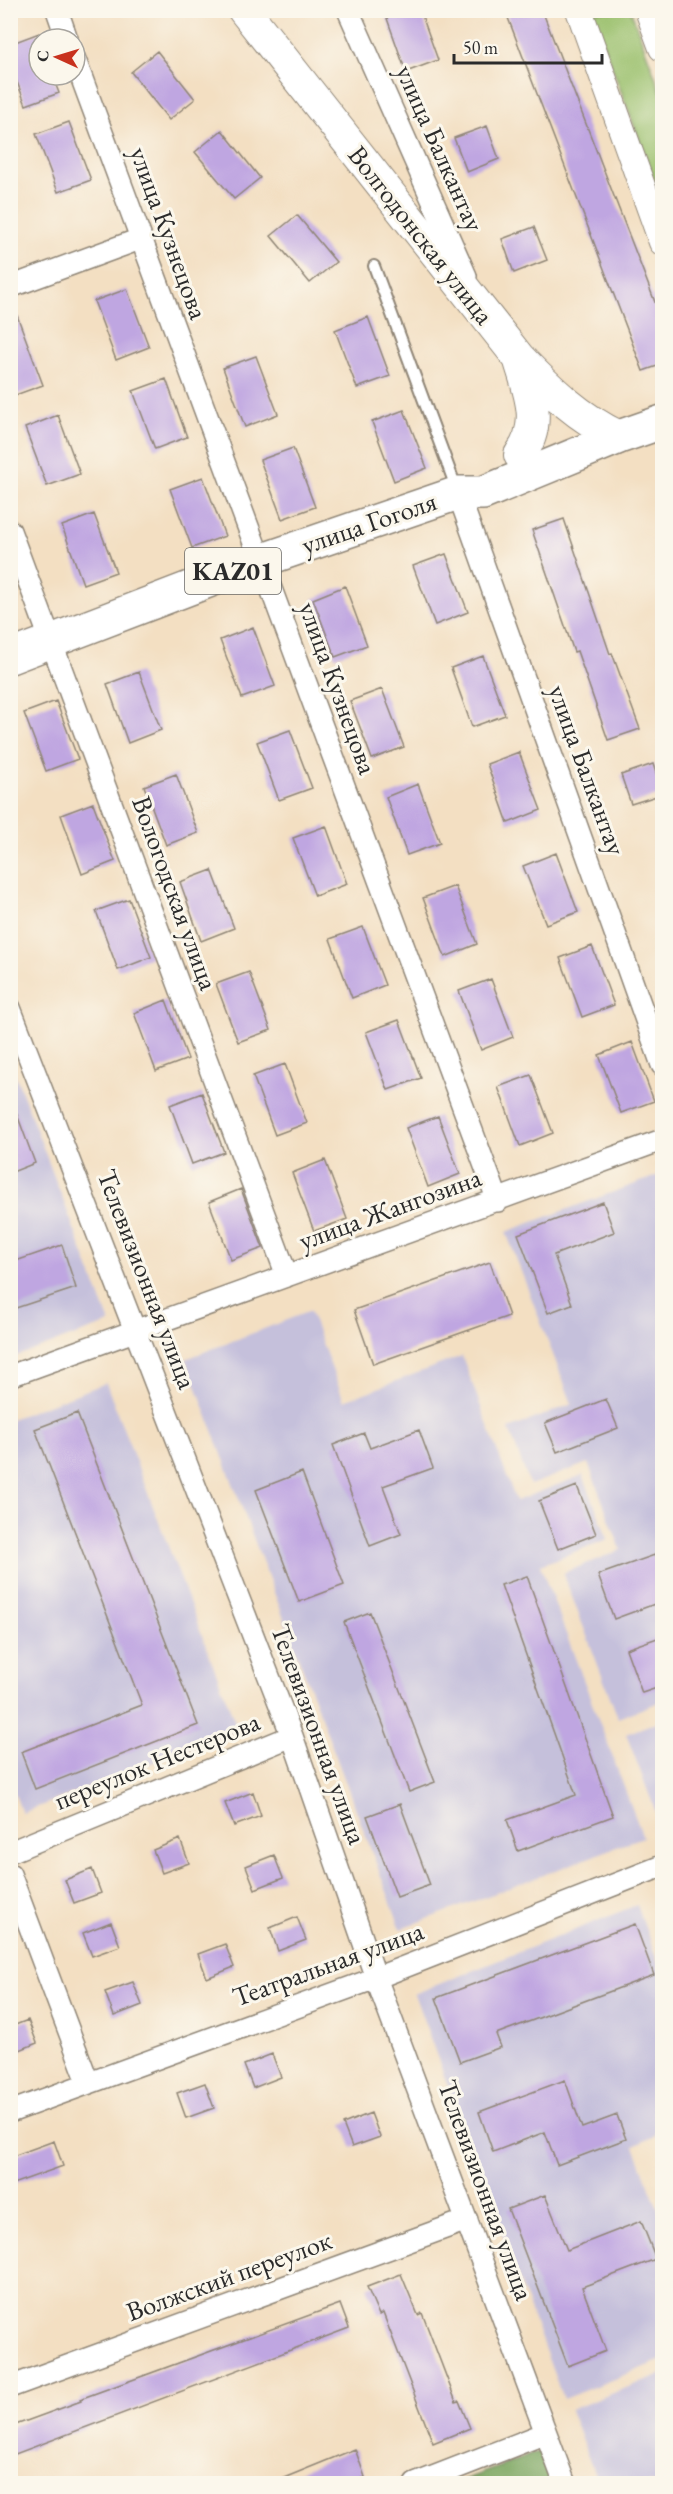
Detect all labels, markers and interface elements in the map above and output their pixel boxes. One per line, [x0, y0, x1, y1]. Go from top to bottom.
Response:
north arrow [27, 27, 87, 87]
scale bar [454, 27, 602, 65]
text: 50 m [463, 36, 498, 59]
text: С [32, 50, 53, 62]
street label: улица Балкантау [388, 59, 493, 237]
street label: Волгодонская улица [341, 138, 502, 331]
street label: улица Кузнецова [122, 142, 217, 324]
street label: улица Гоголя [297, 483, 441, 562]
road number: KАZ01 [185, 548, 281, 594]
street label: улица Кузнецова [291, 597, 386, 779]
street label: улица Балкантау [540, 680, 635, 860]
street label: Вологодская улица [124, 791, 227, 995]
street label: улица Жангозина [294, 1159, 486, 1258]
street label: Телевизионная улица [89, 1164, 206, 1394]
street label: Телевизионная улица [263, 1619, 376, 1849]
street label: переулок Нестерова [49, 1703, 265, 1818]
street label: Театральная улица [228, 1913, 428, 2014]
street label: Телевизионная улица [430, 2075, 543, 2305]
street label: Волжский переулок [121, 2222, 337, 2329]

